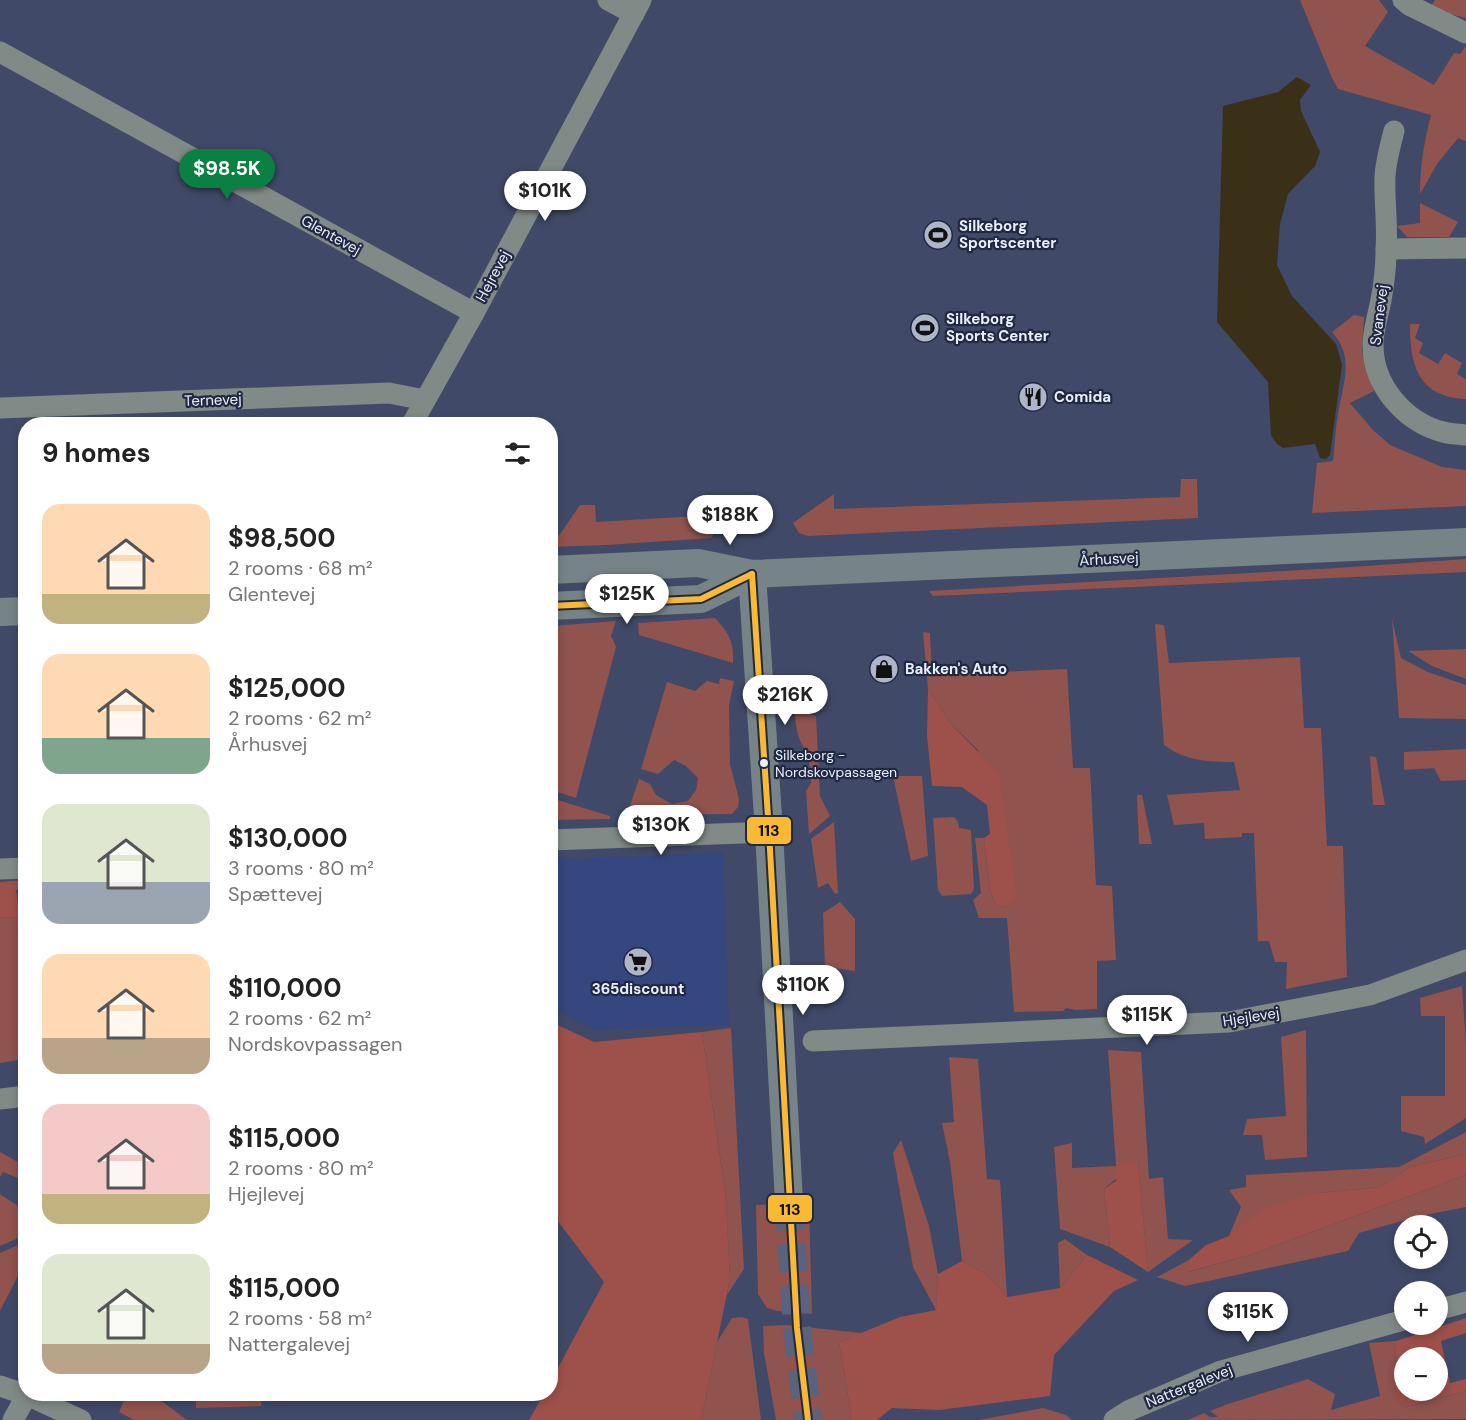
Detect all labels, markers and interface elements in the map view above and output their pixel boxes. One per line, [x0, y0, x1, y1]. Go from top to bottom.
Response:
pin: $98.5K [178, 149, 276, 200]
text: $98.5K [193, 155, 261, 181]
pin: $101K [503, 171, 587, 222]
text: $101K [518, 177, 572, 203]
street label: Glentevej [298, 210, 364, 260]
place label: Silkeborg Sportscenter [959, 216, 1057, 253]
sports icon: Silkeborg Sportscenter [922, 219, 954, 251]
street label: Hejrevej [471, 247, 515, 305]
street label: Svanevej [1365, 284, 1393, 346]
place label: Silkeborg Sports Center [946, 309, 1049, 346]
sports icon: Silkeborg Sports Center [909, 312, 941, 344]
restaurant icon: Comida [1017, 381, 1049, 413]
place label: Comida [1054, 387, 1111, 407]
street label: Ternevej [184, 389, 242, 411]
text: 9 homes [42, 436, 151, 470]
icon: filters [501, 437, 534, 470]
pin: $188K [688, 495, 772, 546]
text: $188K [701, 501, 759, 527]
text: $98,500 [228, 521, 336, 555]
icon: home [90, 528, 162, 600]
street label: Århusvej [1079, 547, 1139, 571]
text: 2 rooms · 68 m² [228, 555, 373, 581]
pin: $125K [585, 574, 669, 625]
text: $125K [599, 580, 655, 606]
text: Glentevej [228, 581, 315, 607]
shop icon: Bakken's Auto [868, 653, 900, 685]
place label: Bakken's Auto [905, 659, 1007, 679]
text: $125,000 [228, 671, 346, 705]
pin: $216K [743, 675, 827, 726]
icon: home [90, 678, 162, 750]
text: $216K [757, 681, 813, 707]
text: 2 rooms · 62 m² [228, 705, 371, 731]
text: Århusvej [228, 731, 307, 757]
place label: Silkeborg - Nordskovpassagen [775, 746, 897, 781]
marker: Silkeborg - Nordskovpassagen [758, 757, 770, 769]
pin: $130K [619, 805, 703, 856]
text: $130K [632, 811, 690, 837]
line badge: 113 [746, 816, 792, 845]
text: 113 [758, 820, 780, 841]
text: $130,000 [228, 821, 348, 855]
icon: home [90, 828, 162, 900]
text: 3 rooms · 80 m² [228, 855, 374, 881]
text: Spættevej [228, 881, 323, 907]
supermarket icon: 365discount [622, 946, 654, 978]
pin: $110K [761, 965, 845, 1016]
text: $110,000 [228, 971, 341, 1005]
text: $110K [776, 971, 830, 997]
icon: home [90, 978, 162, 1050]
place label: 365discount [592, 979, 684, 999]
pin: $115K [1105, 995, 1189, 1046]
text: $115K [1121, 1001, 1173, 1027]
street label: Hjejlevej [1221, 1003, 1281, 1031]
text: 2 rooms · 62 m² [228, 1005, 371, 1031]
text: Nordskovpassagen [228, 1031, 403, 1057]
text: $115,000 [228, 1121, 340, 1155]
icon: home [90, 1128, 162, 1200]
text: 2 rooms · 80 m² [228, 1155, 374, 1181]
text: Hjejlevej [228, 1181, 304, 1207]
line badge: 113 [767, 1194, 813, 1223]
text: 113 [779, 1199, 801, 1220]
map controls [1394, 1215, 1448, 1401]
button: locate [1394, 1215, 1448, 1269]
text: $115,000 [228, 1271, 340, 1305]
icon: home [90, 1278, 162, 1350]
button: + [1394, 1281, 1448, 1335]
pin: $115K [1206, 1292, 1290, 1343]
text: $115K [1222, 1298, 1274, 1324]
text: 2 rooms · 58 m² [228, 1305, 372, 1331]
text: Nattergalevej [228, 1331, 350, 1357]
button: − [1394, 1347, 1448, 1401]
street label: Nattergalevej [1143, 1360, 1235, 1412]

